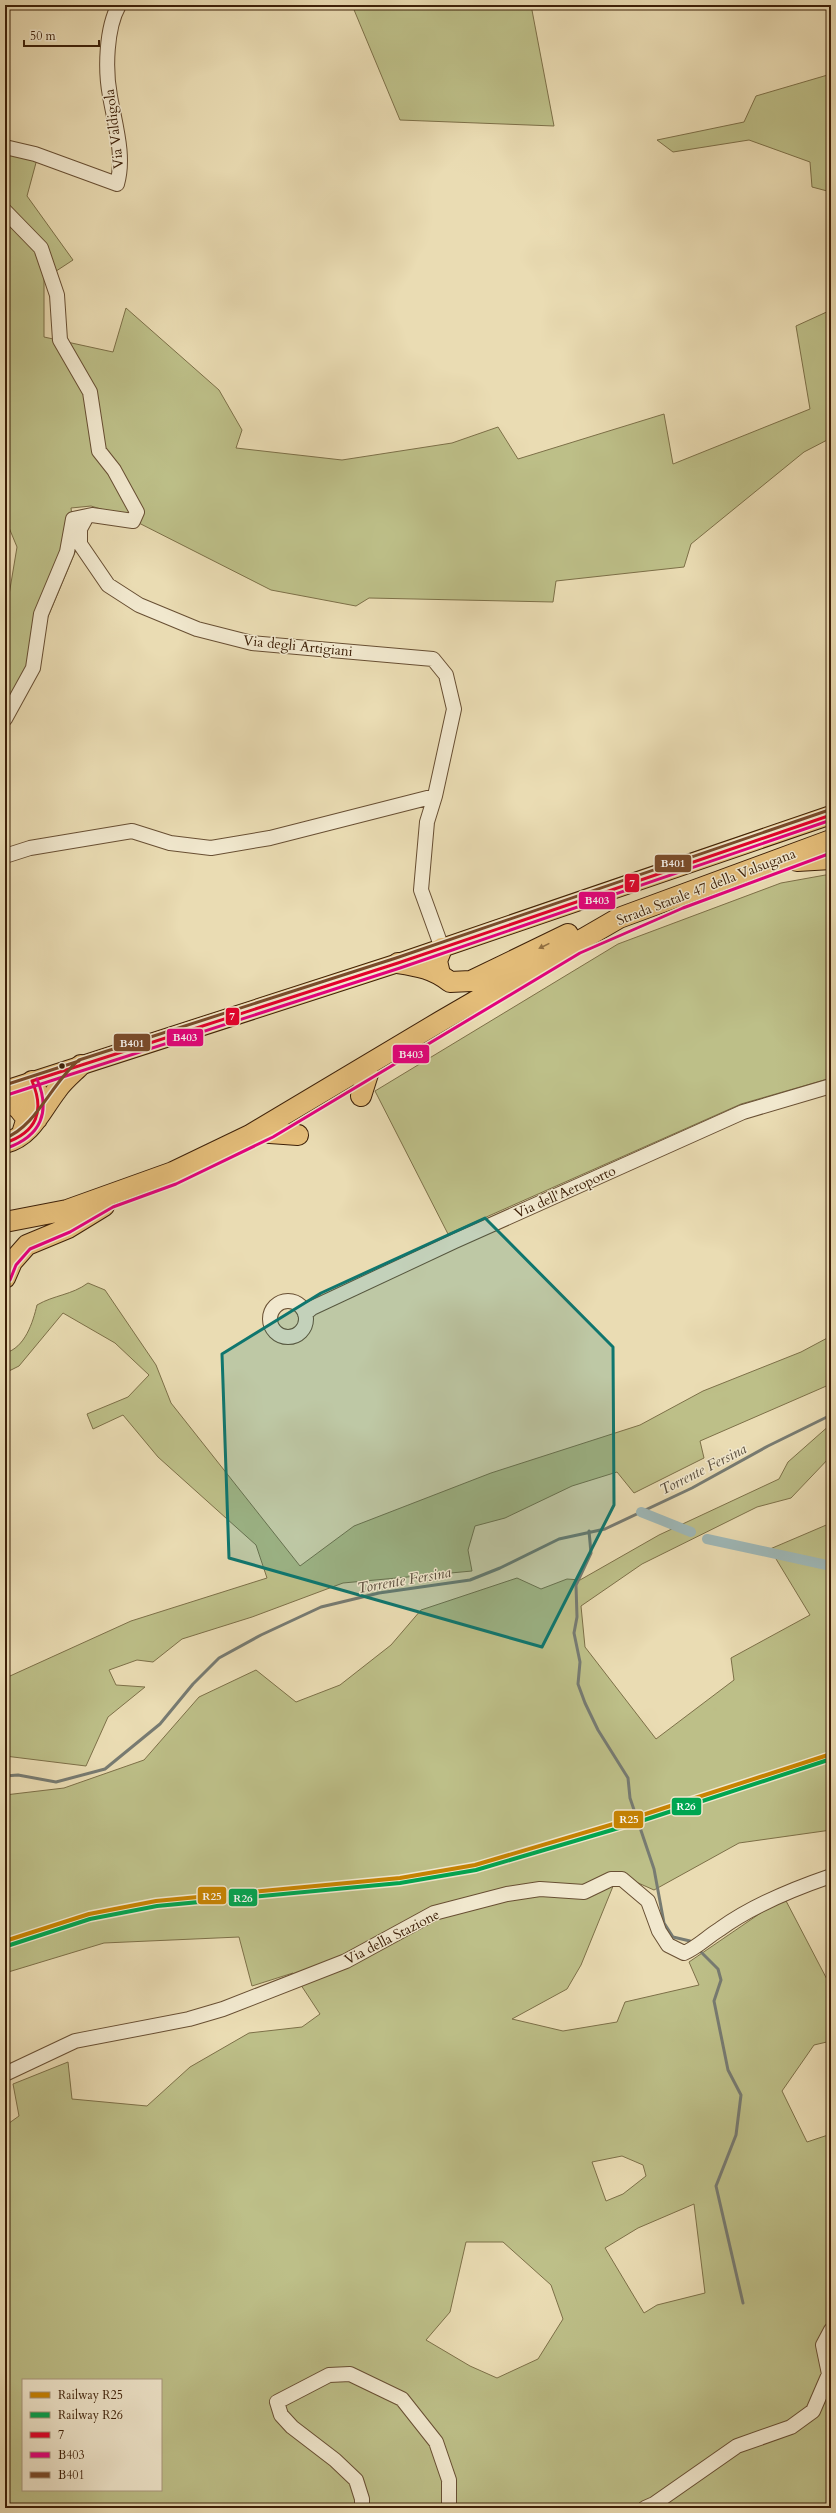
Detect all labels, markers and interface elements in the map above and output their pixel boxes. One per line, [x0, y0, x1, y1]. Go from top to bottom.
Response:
scale bar [24, 22, 99, 48]
text: 50 m [30, 28, 57, 44]
street label: Via Valdigola [100, 88, 128, 170]
street label: Via degli Artigiani [242, 631, 354, 661]
street label: Strada Statale 47 della Valsugana [614, 845, 798, 929]
line badge: B401 [654, 854, 692, 873]
text: B401 [661, 856, 685, 871]
line badge: 7 [624, 873, 640, 893]
line badge: B403 [578, 891, 616, 910]
text: B403 [585, 893, 610, 908]
one-way arrow [538, 943, 549, 949]
line badge: 7 [225, 1007, 240, 1026]
text: 7 [229, 1009, 235, 1024]
line badge: B403 [166, 1028, 204, 1047]
text: B403 [173, 1030, 198, 1045]
line badge: B401 [113, 1033, 151, 1052]
text: B401 [120, 1036, 144, 1051]
line badge: B403 [392, 1044, 430, 1064]
text: B403 [399, 1047, 424, 1062]
unlabelled marker [57, 1061, 67, 1071]
street label: Via dell'Aeroporto [511, 1161, 619, 1223]
water label: Torrente Fersina [656, 1438, 750, 1499]
water label: Torrente Fersina [356, 1562, 453, 1598]
line badge: R26 [671, 1797, 702, 1816]
text: R26 [676, 1799, 696, 1814]
line badge: R25 [613, 1810, 644, 1829]
text: R25 [619, 1812, 639, 1827]
line badge: R25 [197, 1886, 227, 1905]
line badge: R26 [228, 1888, 258, 1907]
text: R25 [202, 1889, 222, 1904]
text: R26 [233, 1891, 253, 1906]
street label: Via della Stazione [341, 1905, 443, 1969]
legend [22, 2379, 162, 2491]
text: Railway R25 [58, 2387, 123, 2403]
text: Railway R26 [58, 2407, 123, 2423]
text: 7 [58, 2427, 64, 2443]
text: B403 [58, 2447, 85, 2463]
text: B401 [58, 2467, 85, 2483]

